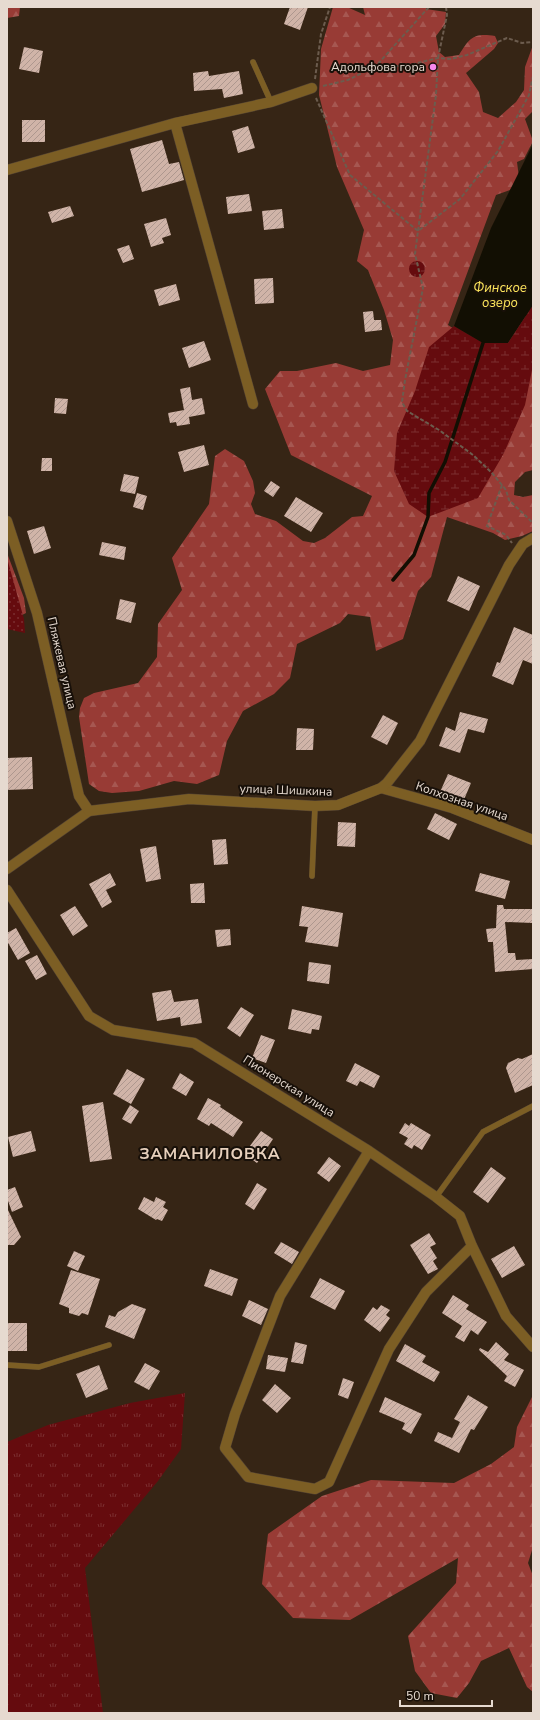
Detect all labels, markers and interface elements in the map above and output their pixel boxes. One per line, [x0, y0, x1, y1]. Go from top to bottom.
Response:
place label: Адольфова гора [331, 59, 425, 75]
marker: Адольфова гора [428, 62, 438, 72]
water label: Финское озеро [473, 279, 527, 312]
street label: Пляжевая улица [44, 615, 80, 711]
street label: Колхозная улица [414, 778, 510, 824]
street label: улица Шишкина [239, 780, 333, 800]
street label: Пионерская улица [240, 1051, 338, 1121]
district label: ЗАМАНИЛОВКА [139, 1143, 281, 1165]
scale bar [400, 1682, 492, 1708]
text: 50 m [406, 1688, 434, 1704]

